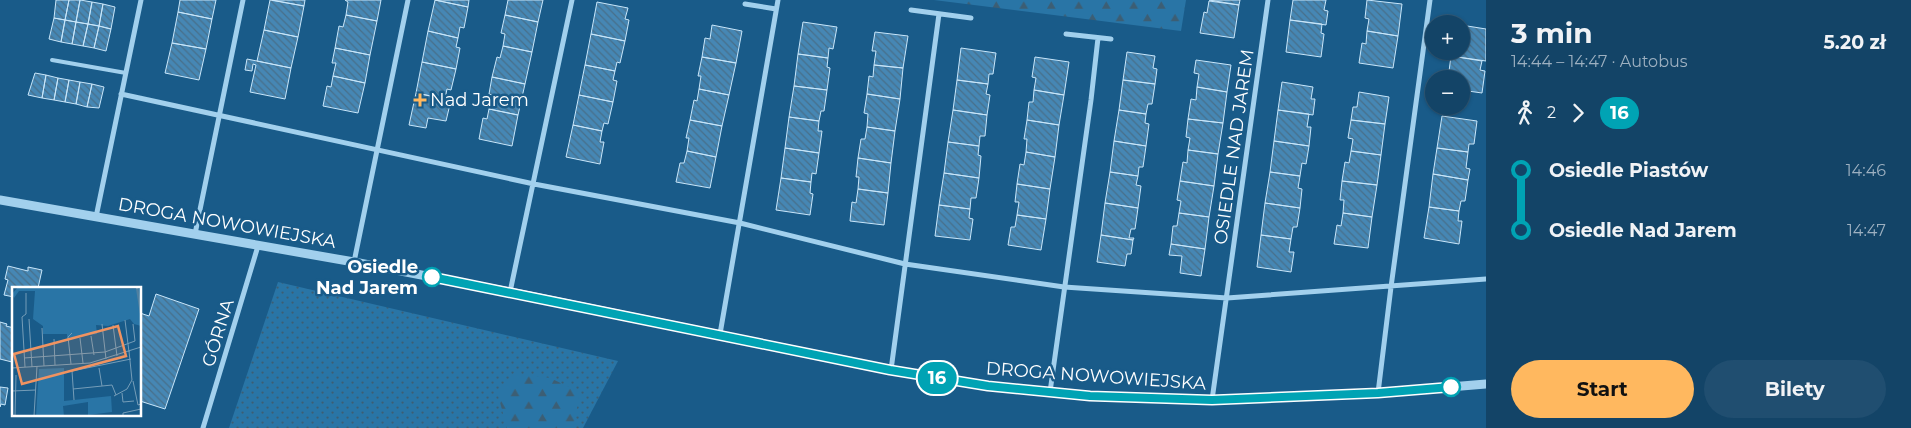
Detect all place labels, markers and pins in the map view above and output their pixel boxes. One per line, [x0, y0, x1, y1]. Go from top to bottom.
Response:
place label: Nad Jarem [430, 89, 529, 111]
marker: Nad Jarem [414, 94, 426, 106]
place label: Osiedle Nad Jarem [316, 256, 418, 299]
marker: Osiedle Nad Jarem [422, 267, 442, 287]
unlabelled marker [1441, 377, 1461, 397]

